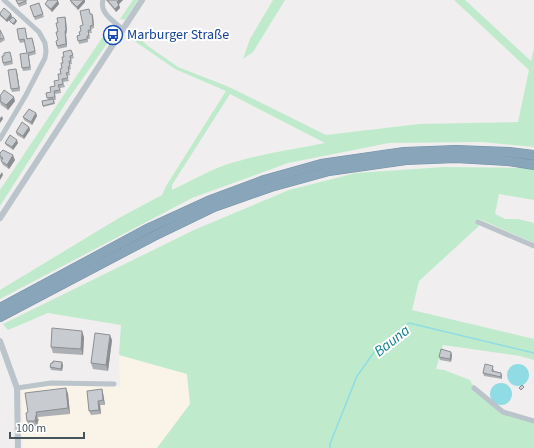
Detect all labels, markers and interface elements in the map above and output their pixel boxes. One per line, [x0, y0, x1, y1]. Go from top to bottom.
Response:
bus stop icon: Marburger Straße [102, 24, 124, 46]
place label: Marburger Straße [127, 25, 229, 45]
water label: Bauna [370, 320, 414, 362]
scale bar [10, 414, 84, 440]
text: 100 m [16, 420, 46, 437]

